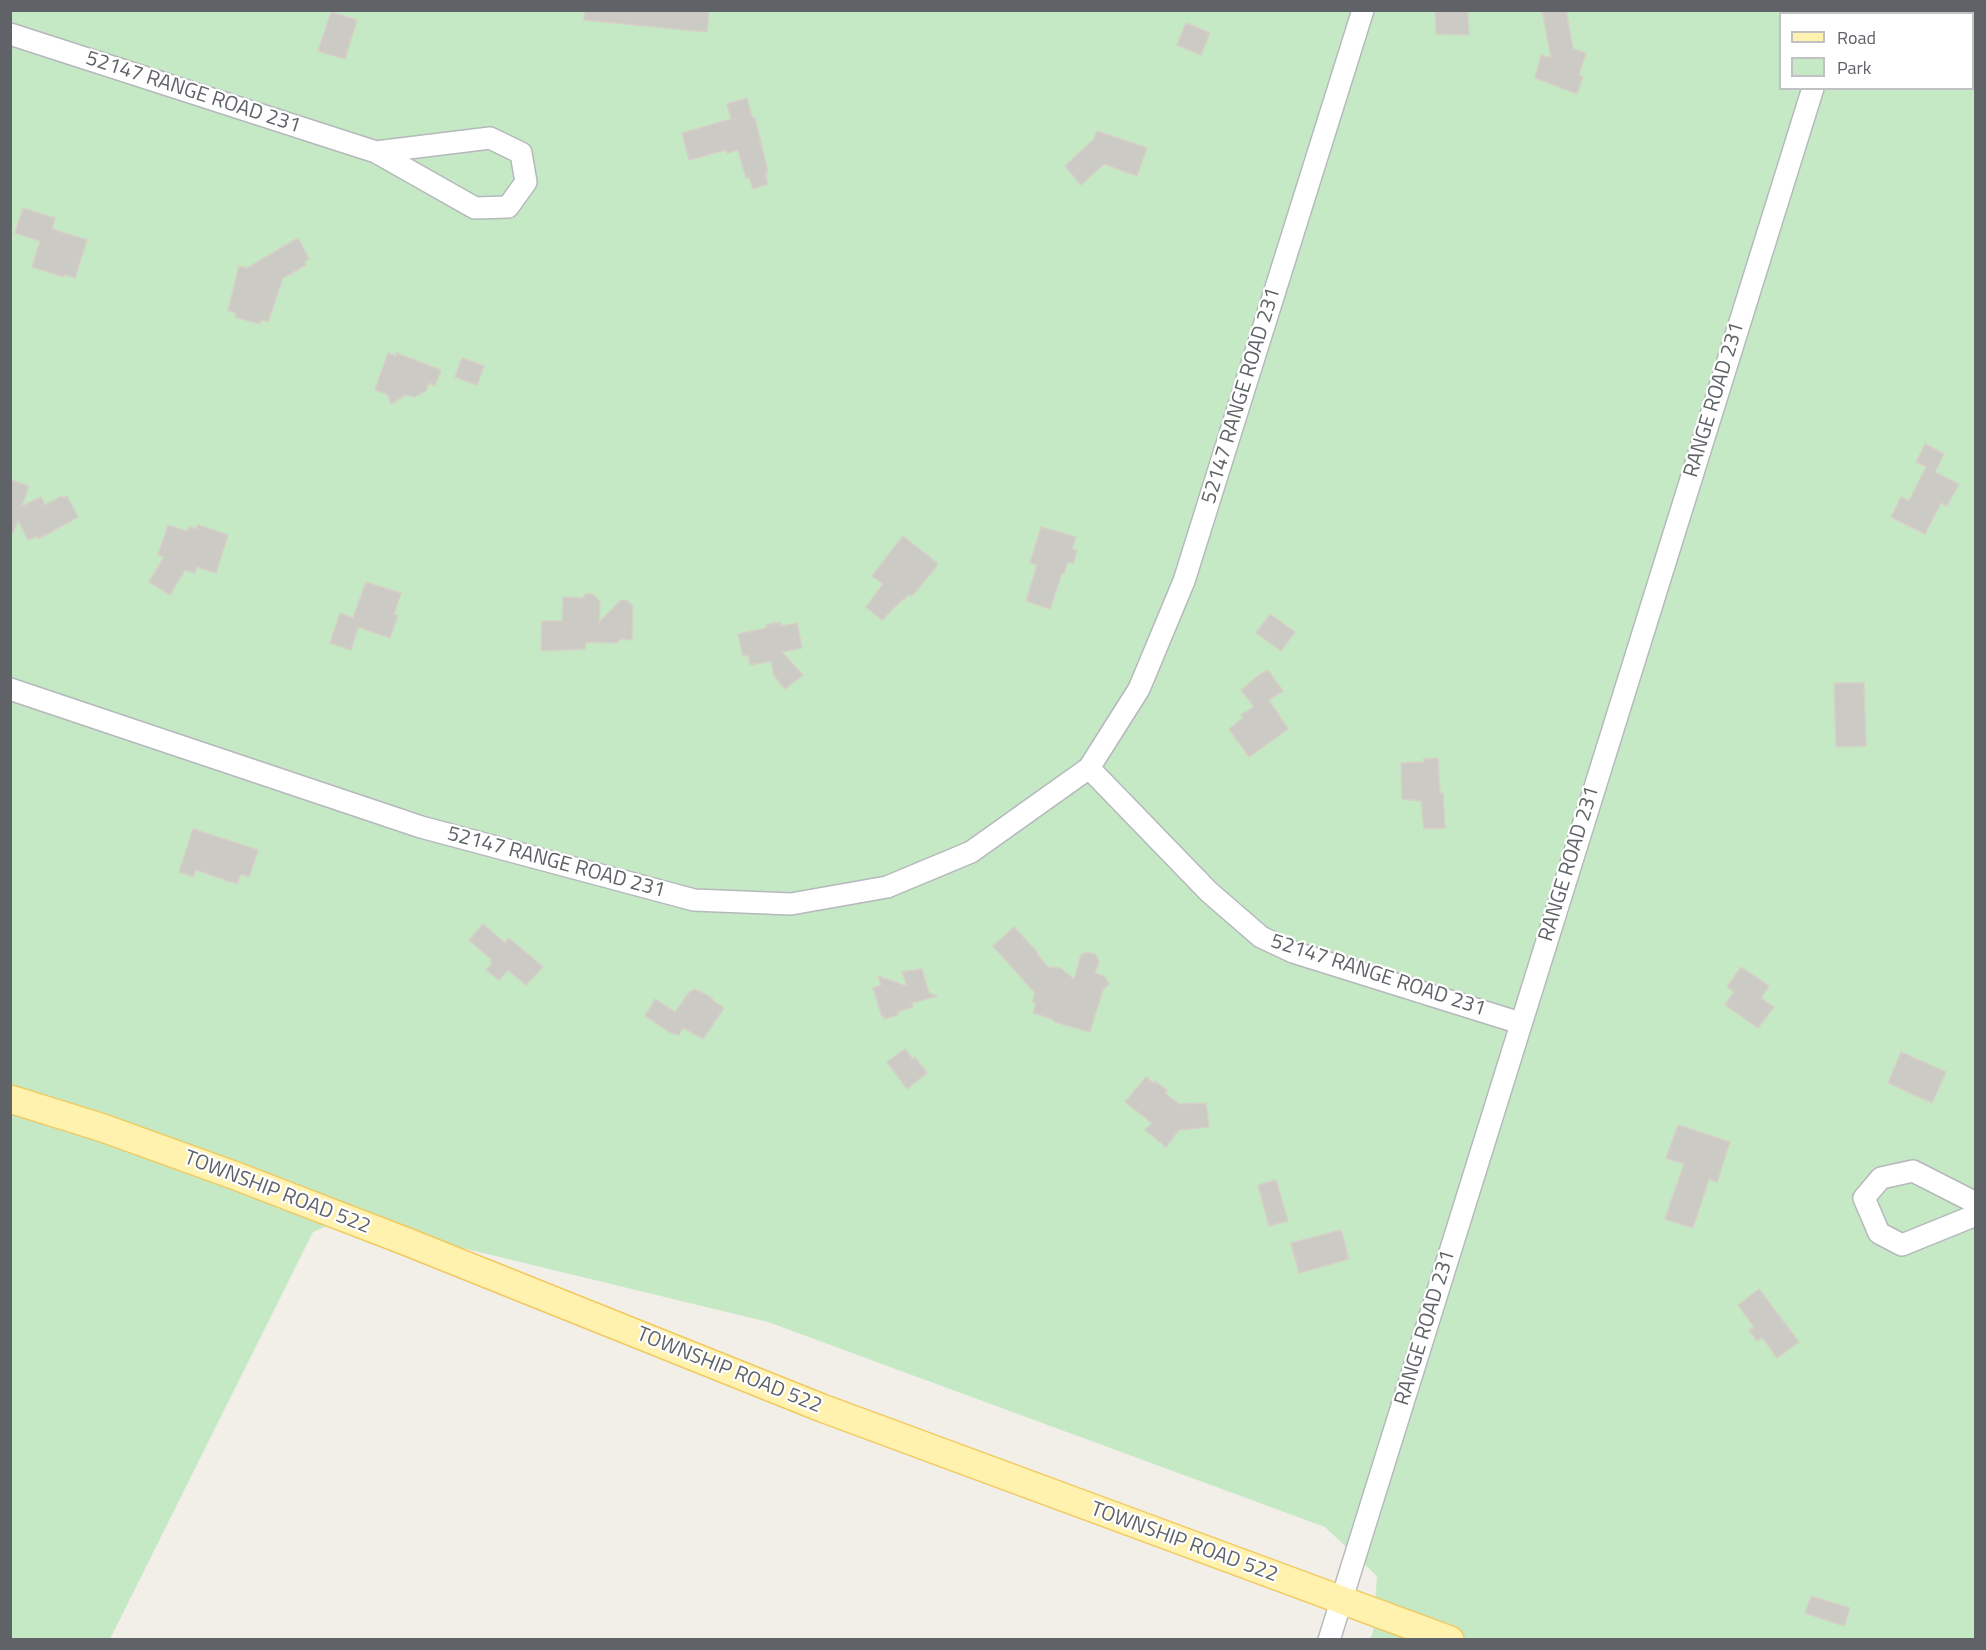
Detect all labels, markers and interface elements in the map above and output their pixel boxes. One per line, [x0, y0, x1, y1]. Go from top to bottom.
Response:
legend [1779, 12, 1974, 90]
text: Road [1837, 24, 1876, 51]
street label: 52147 RANGE ROAD 231 [82, 46, 304, 140]
text: Park [1837, 54, 1871, 81]
street label: 52147 RANGE ROAD 231 [1197, 285, 1287, 507]
street label: RANGE ROAD 231 [1679, 319, 1751, 481]
street label: RANGE ROAD 231 [1534, 783, 1606, 945]
street label: 52147 RANGE ROAD 231 [444, 822, 668, 904]
street label: 52147 RANGE ROAD 231 [1267, 929, 1489, 1023]
street label: TOWNSHIP ROAD 522 [180, 1146, 374, 1240]
street label: RANGE ROAD 231 [1390, 1247, 1462, 1409]
street label: TOWNSHIP ROAD 522 [633, 1322, 825, 1420]
street label: TOWNSHIP ROAD 522 [1087, 1497, 1281, 1589]

